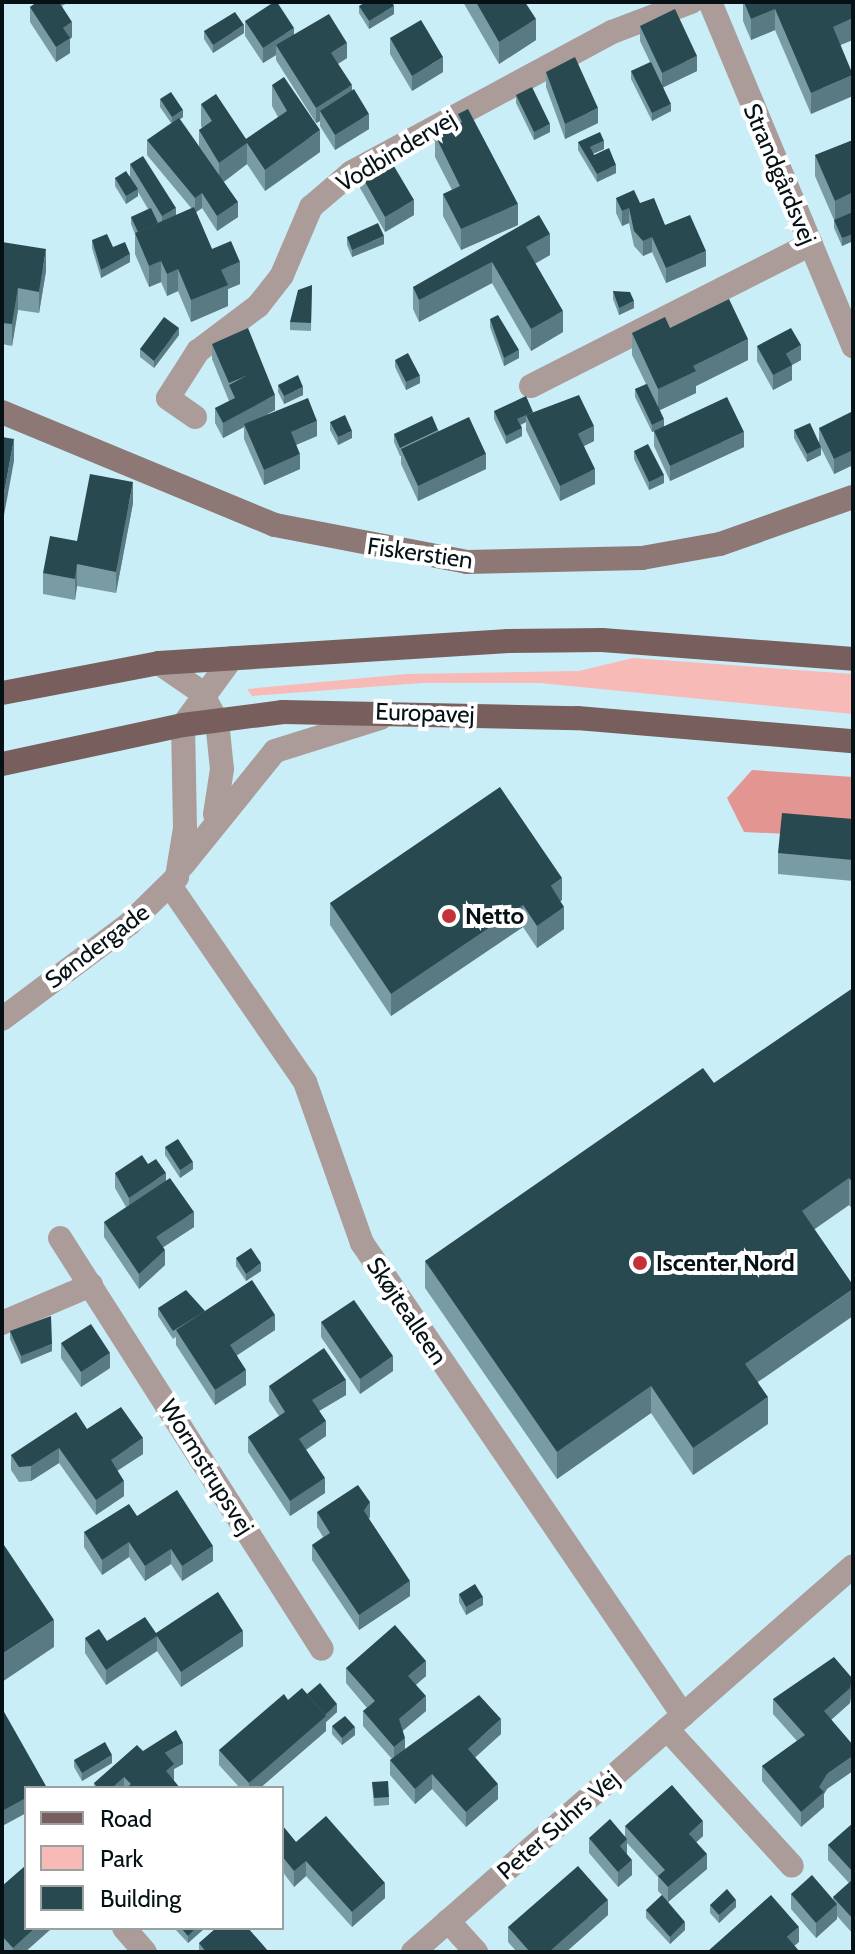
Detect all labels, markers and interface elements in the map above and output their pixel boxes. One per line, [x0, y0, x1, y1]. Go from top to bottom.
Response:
street label: Strandgårdsvej [737, 99, 823, 249]
street label: Vodbindervej [331, 104, 461, 198]
street label: Fiskerstien [365, 531, 475, 575]
street label: Europavej [375, 697, 475, 729]
street label: Søndergade [39, 898, 155, 994]
place label: Netto [465, 902, 524, 930]
marker: Netto [440, 907, 458, 925]
place label: Iscenter Nord [656, 1249, 795, 1277]
street label: Skøjtealleen [361, 1252, 453, 1370]
marker: Iscenter Nord [631, 1254, 649, 1272]
street label: Wormstrupsvej [154, 1394, 260, 1540]
street label: Peter Suhrs Vej [491, 1764, 625, 1886]
legend [24, 1786, 284, 1930]
text: Road [100, 1804, 152, 1833]
text: Park [100, 1844, 143, 1873]
text: Building [100, 1884, 181, 1913]

